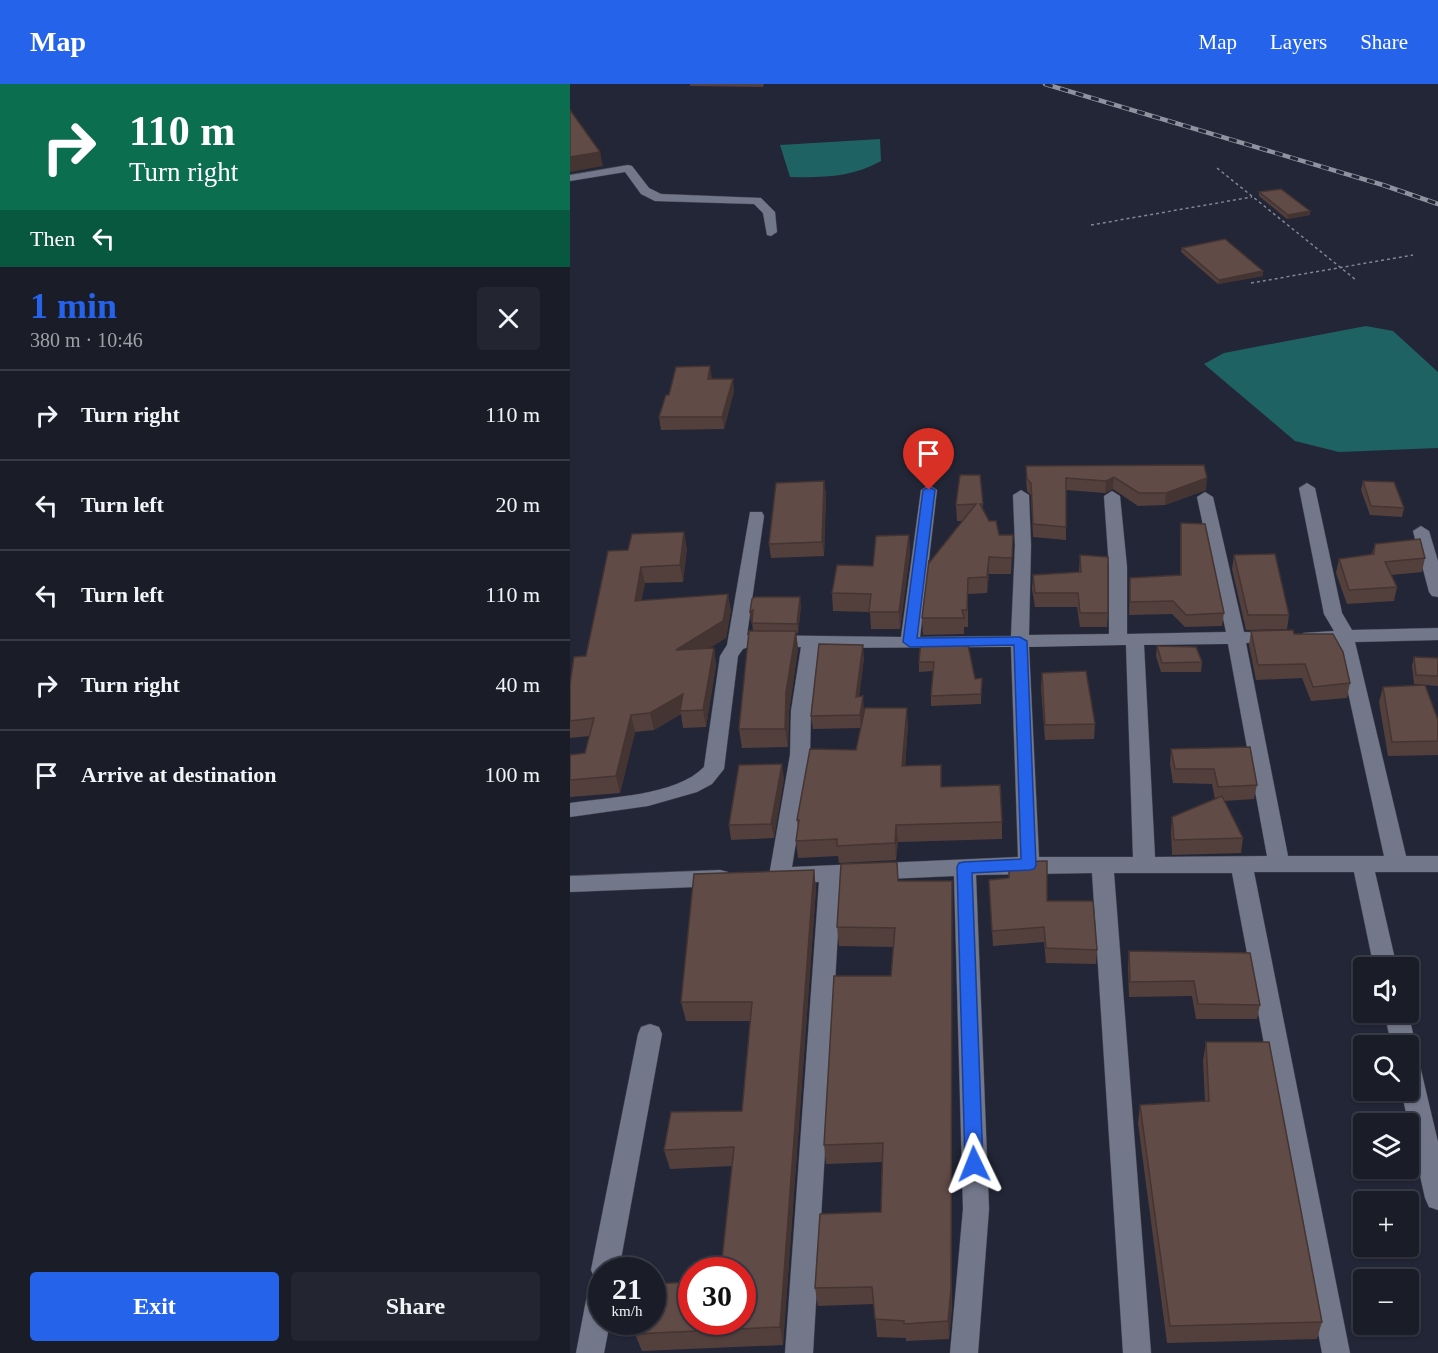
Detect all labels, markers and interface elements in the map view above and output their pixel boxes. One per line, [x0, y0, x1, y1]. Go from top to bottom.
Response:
text: Map [30, 26, 86, 57]
text: Map [1199, 30, 1237, 54]
text: Layers [1270, 30, 1327, 54]
text: Share [1360, 30, 1408, 54]
icon: right [30, 108, 108, 186]
text: 110 m [129, 108, 235, 154]
text: Turn right [129, 157, 238, 187]
icon: left [87, 222, 120, 255]
text: Then [30, 226, 75, 251]
text: 1 min [30, 286, 117, 326]
button: close [477, 287, 540, 350]
text: 380 m · 10:46 [30, 329, 143, 351]
icon: right [30, 399, 63, 432]
text: Turn right [81, 402, 180, 427]
text: 110 m [485, 402, 540, 427]
pin [903, 428, 954, 490]
icon: arrive [912, 437, 945, 470]
icon: left [30, 489, 63, 522]
text: Turn left [81, 492, 164, 517]
text: 20 m [495, 492, 540, 517]
icon: left [30, 579, 63, 612]
text: Turn left [81, 582, 164, 607]
text: 110 m [485, 582, 540, 607]
icon: right [30, 669, 63, 702]
text: Turn right [81, 672, 180, 697]
text: 40 m [495, 672, 540, 697]
icon: arrive [30, 759, 63, 792]
text: Arrive at destination [81, 762, 277, 787]
text: 100 m [484, 762, 540, 787]
map controls [1353, 957, 1419, 1335]
button: sound [1353, 957, 1419, 1023]
button: search [1353, 1035, 1419, 1101]
button: layers [1353, 1113, 1419, 1179]
position arrow [942, 1132, 1006, 1196]
button: + [1353, 1191, 1419, 1257]
speed limit sign: 30 [678, 1257, 756, 1335]
button: − [1353, 1269, 1419, 1335]
button: Exit [30, 1272, 279, 1341]
button: Share [291, 1272, 540, 1341]
text: 21 [612, 1272, 642, 1305]
text: km/h [612, 1303, 642, 1319]

